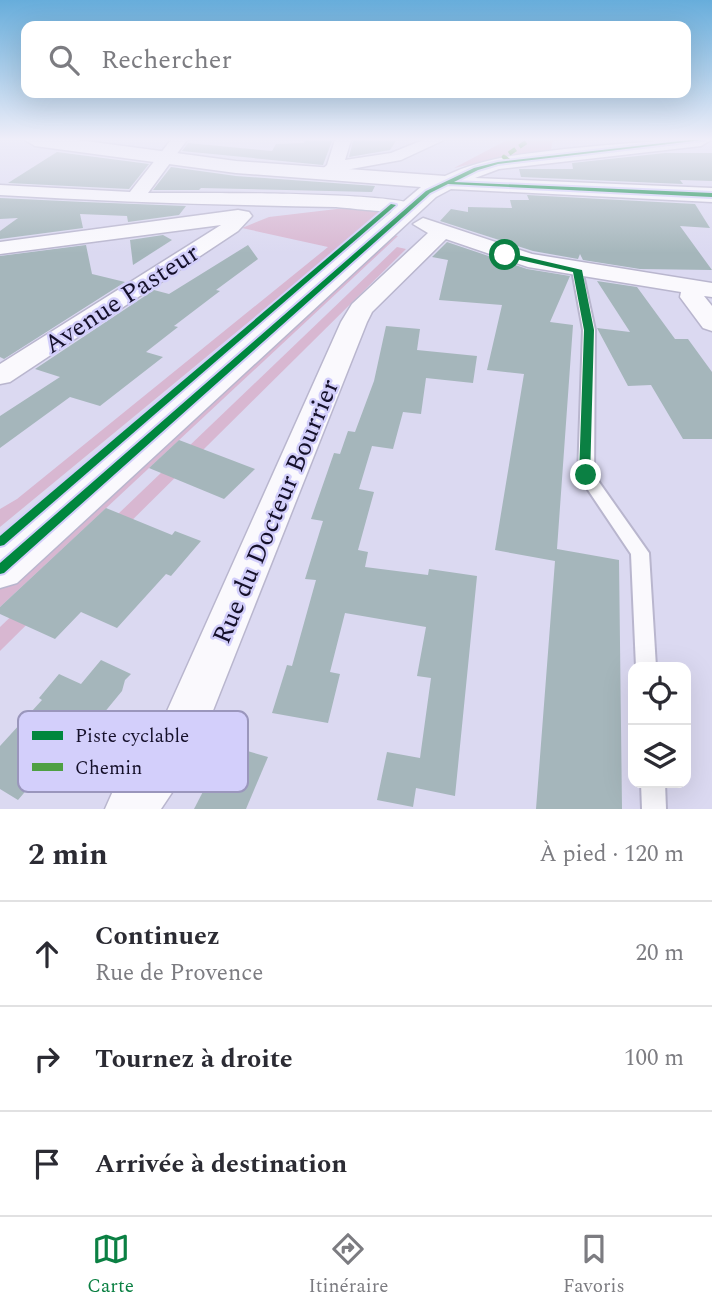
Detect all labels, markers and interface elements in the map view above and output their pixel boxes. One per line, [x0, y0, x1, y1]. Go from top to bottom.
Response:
search box [21, 21, 691, 98]
text: Rechercher [101, 40, 232, 80]
icon: search [45, 41, 83, 79]
street label: Avenue Pasteur [36, 233, 207, 364]
route start [489, 239, 520, 270]
street label: Rue du Docteur Bourrier [202, 373, 350, 650]
route end [570, 459, 601, 490]
map controls [628, 662, 691, 788]
button: locate [628, 662, 691, 725]
legend [18, 711, 248, 792]
text: Piste cyclable [75, 722, 189, 751]
button: layers [628, 725, 691, 788]
text: Chemin [75, 754, 142, 783]
text: 2 min [28, 832, 108, 878]
text: À pied · 120 m [539, 837, 684, 872]
text: Continuez [95, 916, 220, 956]
icon: ahead [28, 935, 66, 973]
text: 20 m [635, 936, 684, 971]
text: Rue de Provence [95, 956, 263, 991]
text: Tournez à droite [95, 1039, 293, 1079]
icon: right [28, 1040, 66, 1078]
text: 100 m [624, 1041, 684, 1076]
text: Arrivée à destination [95, 1144, 347, 1184]
icon: arrive [28, 1145, 66, 1183]
tab: Carte [87, 1230, 134, 1301]
tab: Itinéraire [308, 1230, 388, 1301]
tab: Favoris [563, 1230, 625, 1301]

